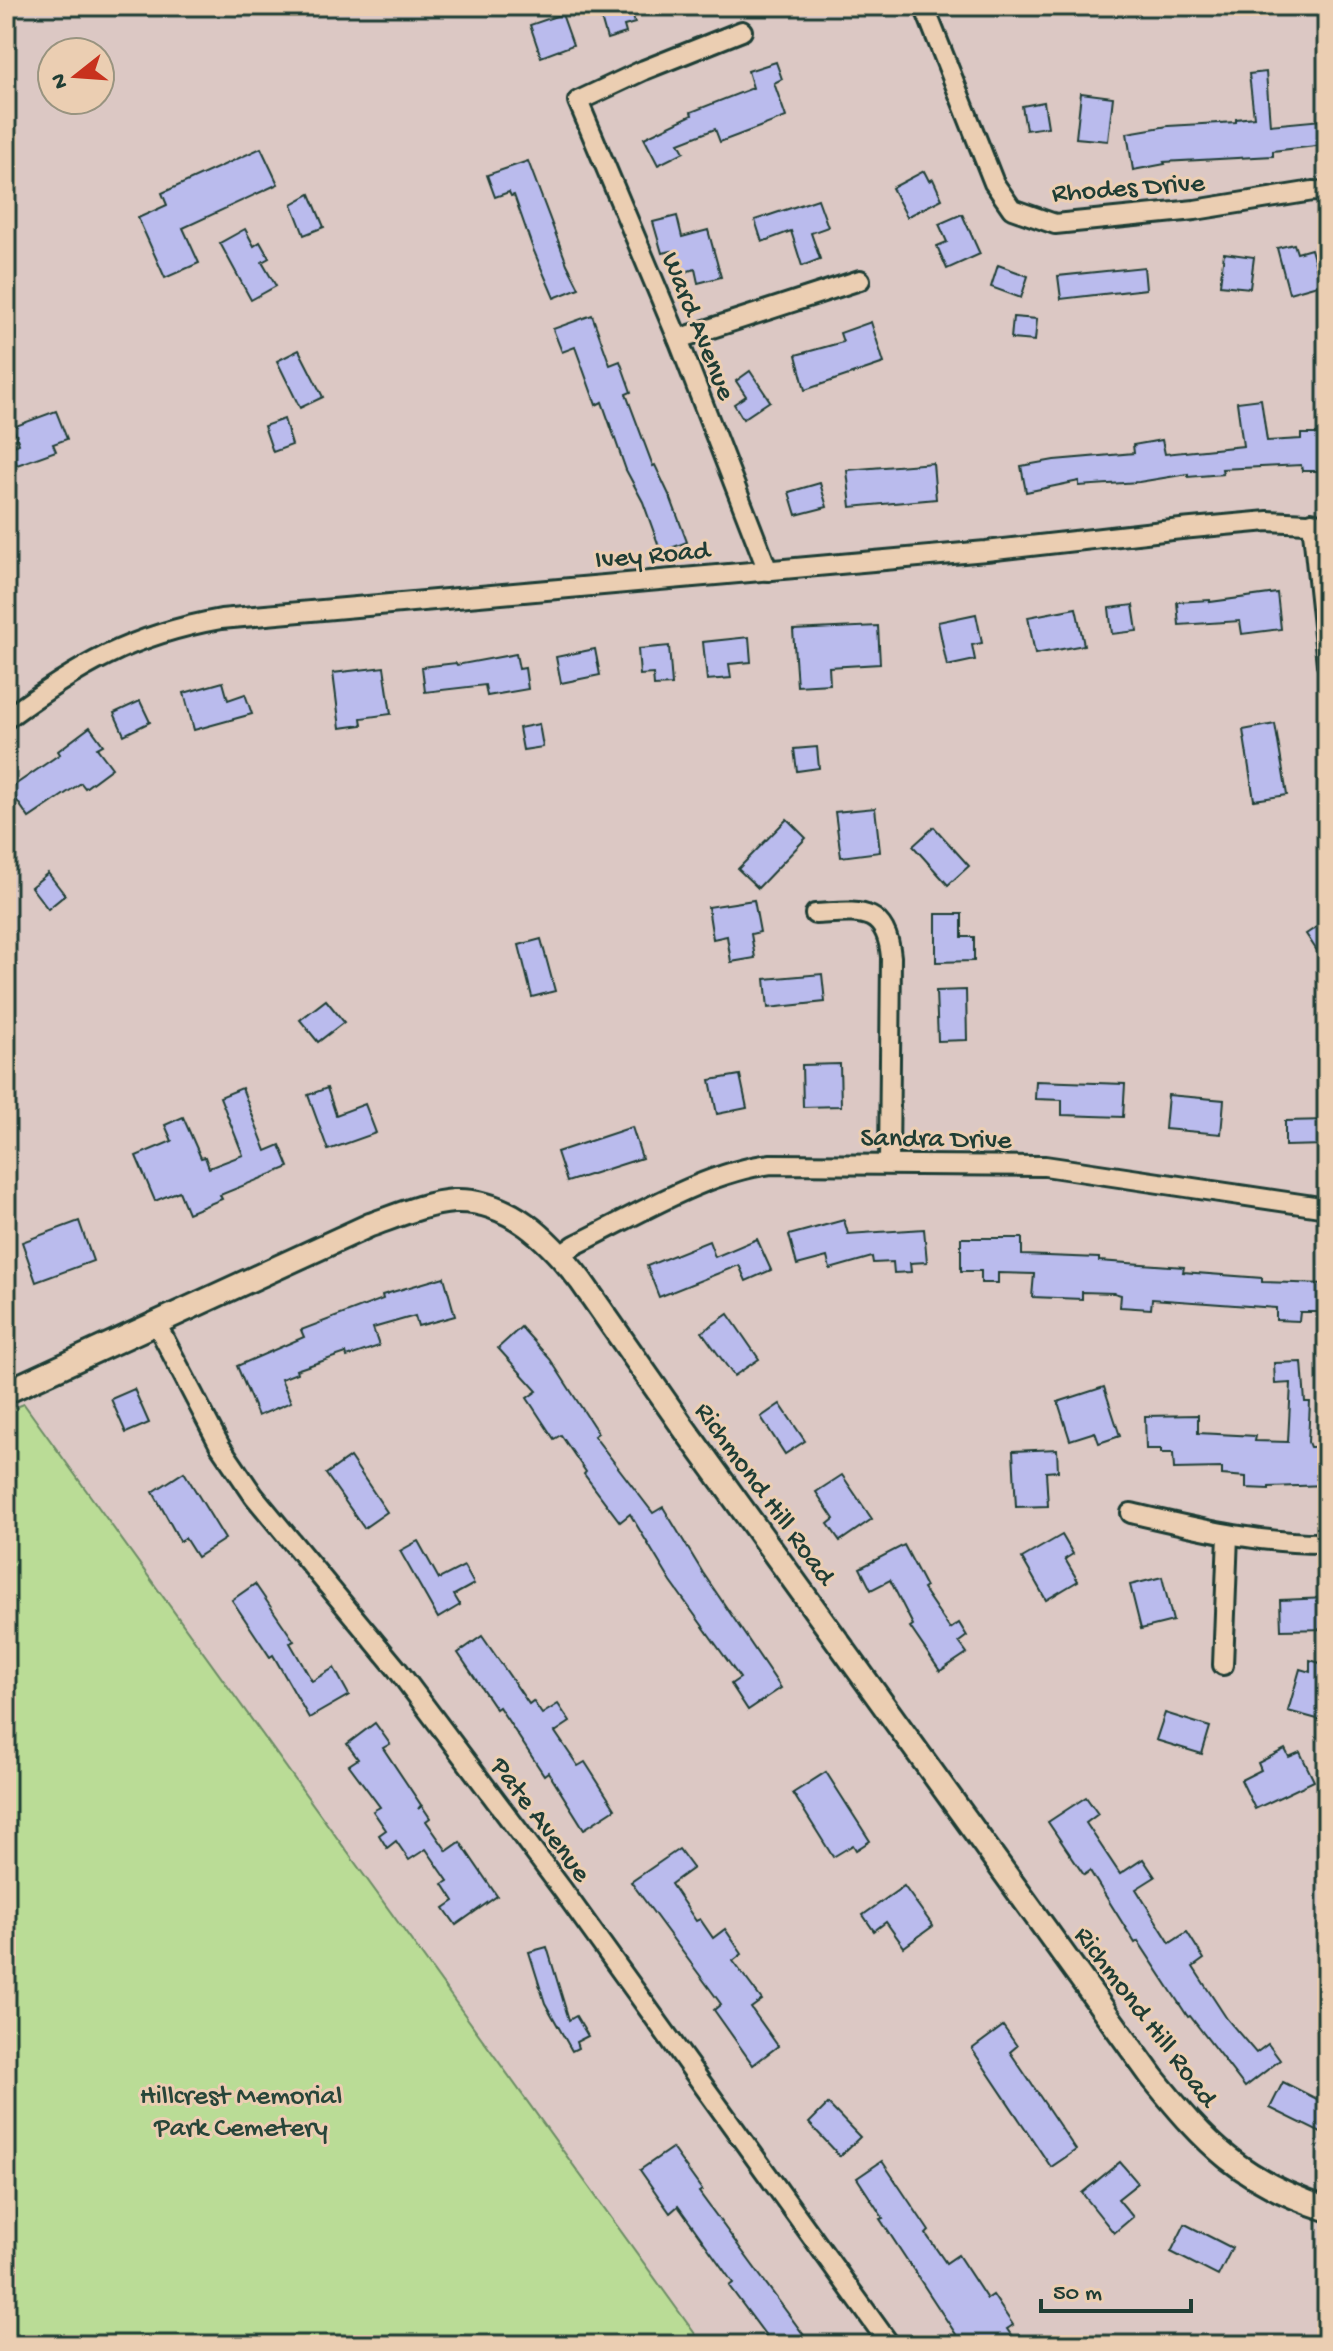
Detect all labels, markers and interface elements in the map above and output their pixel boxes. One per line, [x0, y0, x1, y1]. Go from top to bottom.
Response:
north arrow [36, 36, 116, 116]
text: N [46, 70, 75, 91]
street label: Rhodes Drive [1051, 168, 1206, 211]
street label: Ward Avenue [652, 248, 742, 406]
street label: Ivey Road [594, 535, 714, 578]
street label: Sandra Drive [860, 1123, 1012, 1158]
street label: Richmond Hill Road [686, 1397, 842, 1595]
street label: Pate Avenue [481, 1751, 597, 1890]
street label: Richmond Hill Road [1066, 1921, 1225, 2117]
park label: Hillcrest Memorial Park Cemetery [140, 2081, 342, 2146]
scale bar [1041, 2263, 1191, 2313]
text: 50 m [1053, 2280, 1102, 2309]

